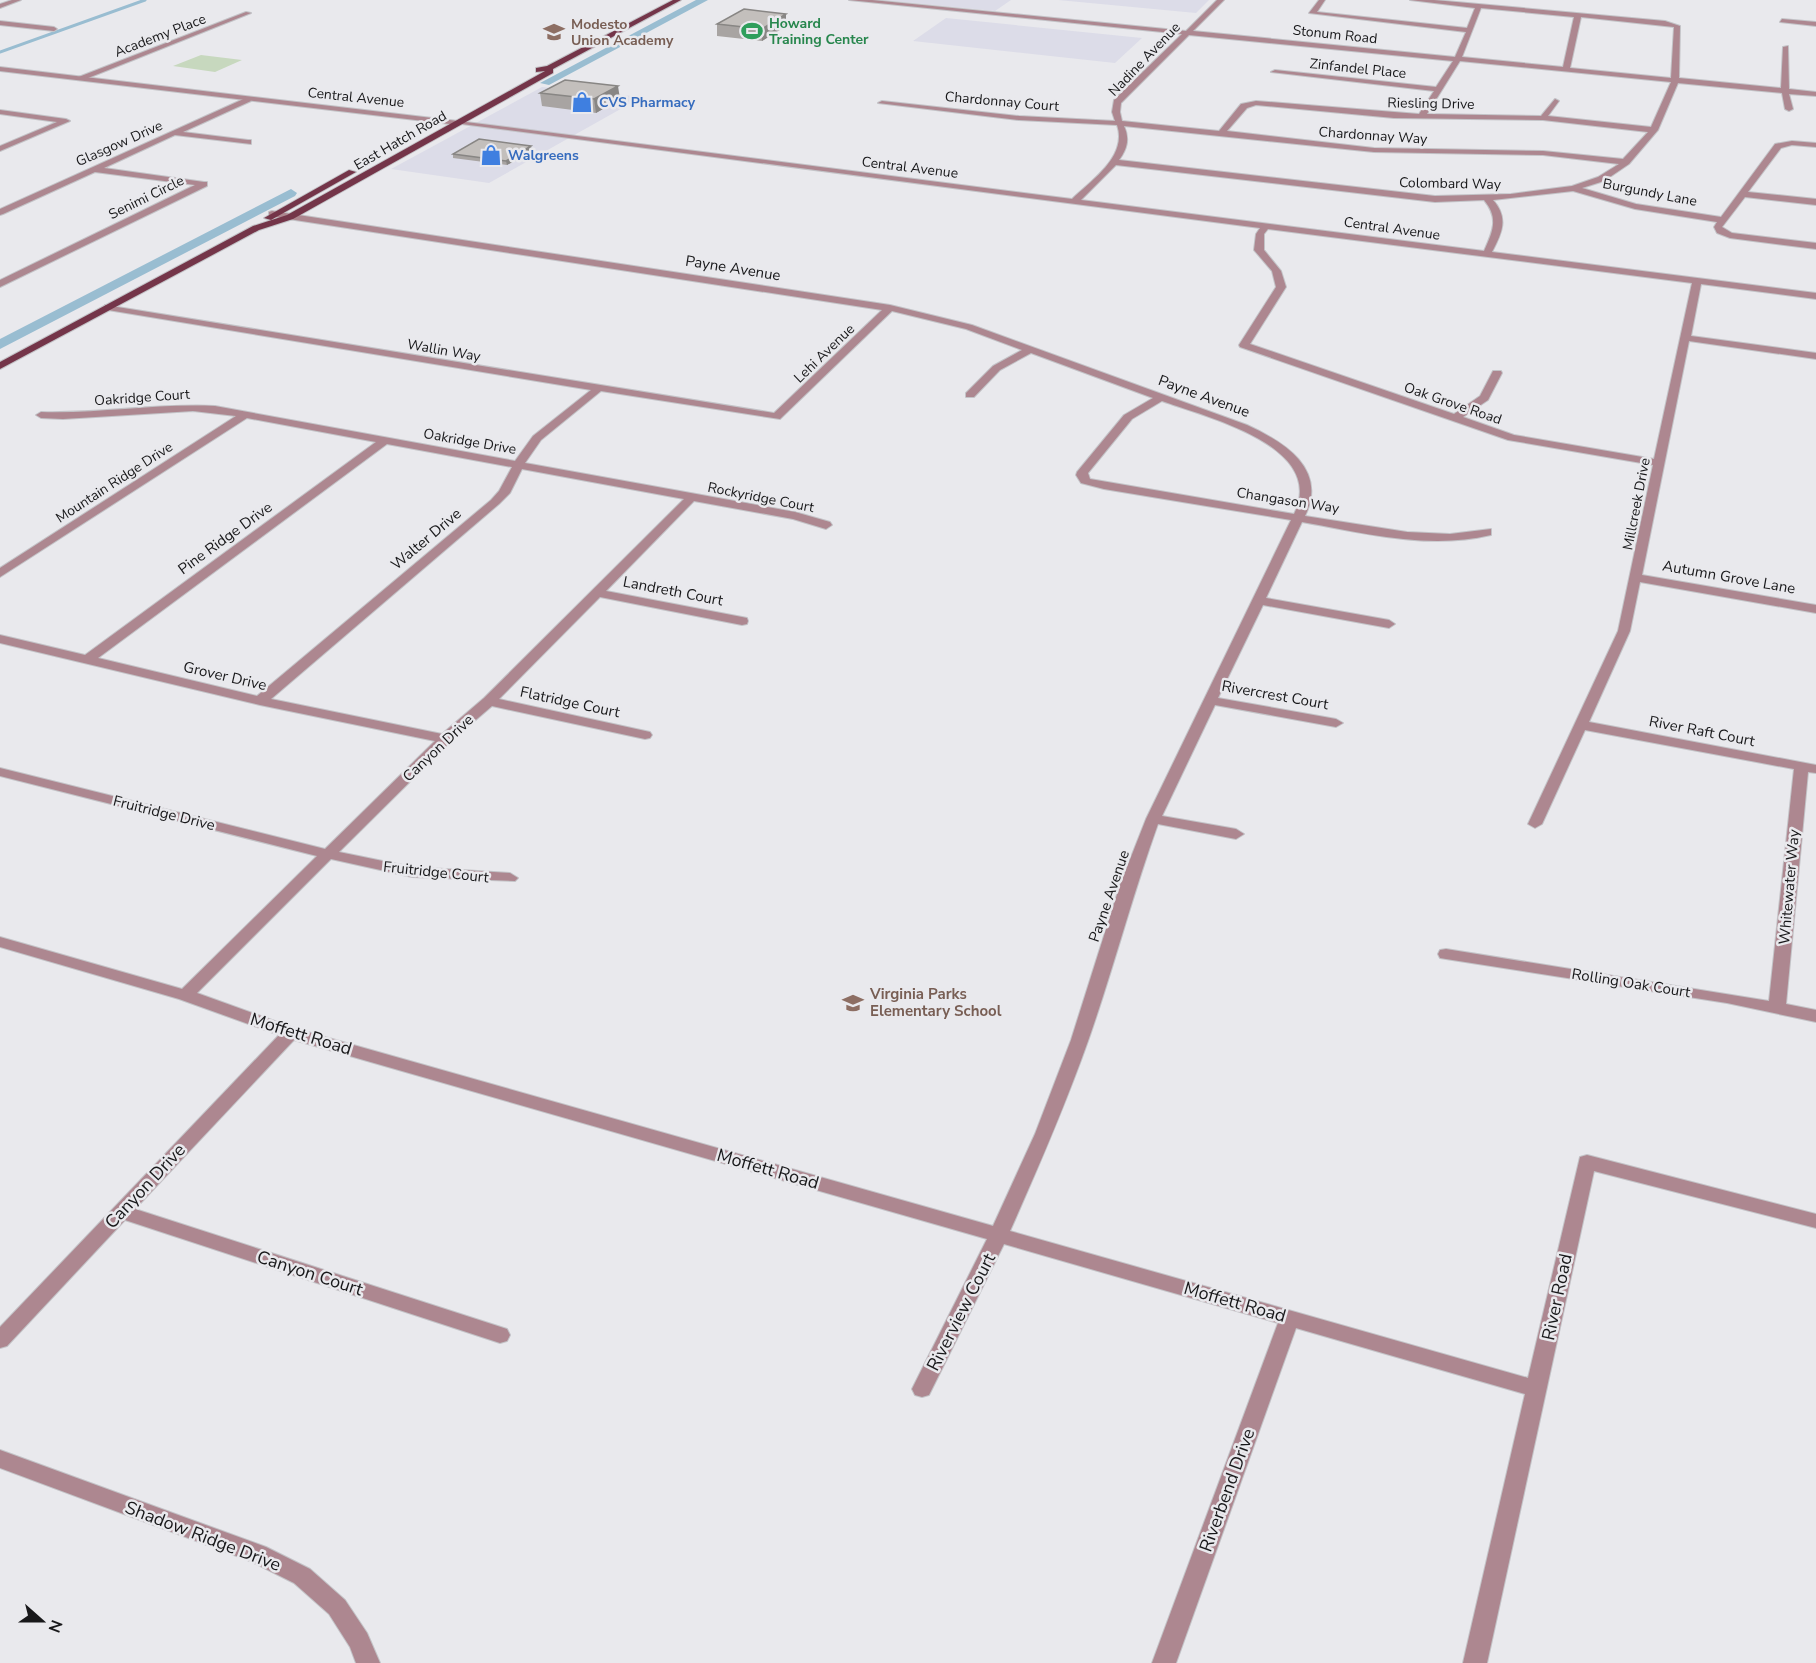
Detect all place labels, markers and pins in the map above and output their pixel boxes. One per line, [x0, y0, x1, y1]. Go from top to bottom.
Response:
place label: Howard Training Center [769, 14, 869, 49]
place label: Modesto Union Academy [571, 15, 674, 50]
sports icon: Howard Training Center [740, 19, 764, 43]
school or university icon: Modesto Union Academy [542, 20, 566, 44]
shop icon: CVS Pharmacy [570, 90, 594, 114]
place label: CVS Pharmacy [599, 93, 696, 112]
shop icon: Walgreens [479, 143, 503, 167]
place label: Walgreens [508, 146, 579, 165]
place label: Virginia Parks Elementary School [869, 984, 1002, 1021]
school or university icon: Virginia Parks Elementary School [841, 991, 865, 1015]

